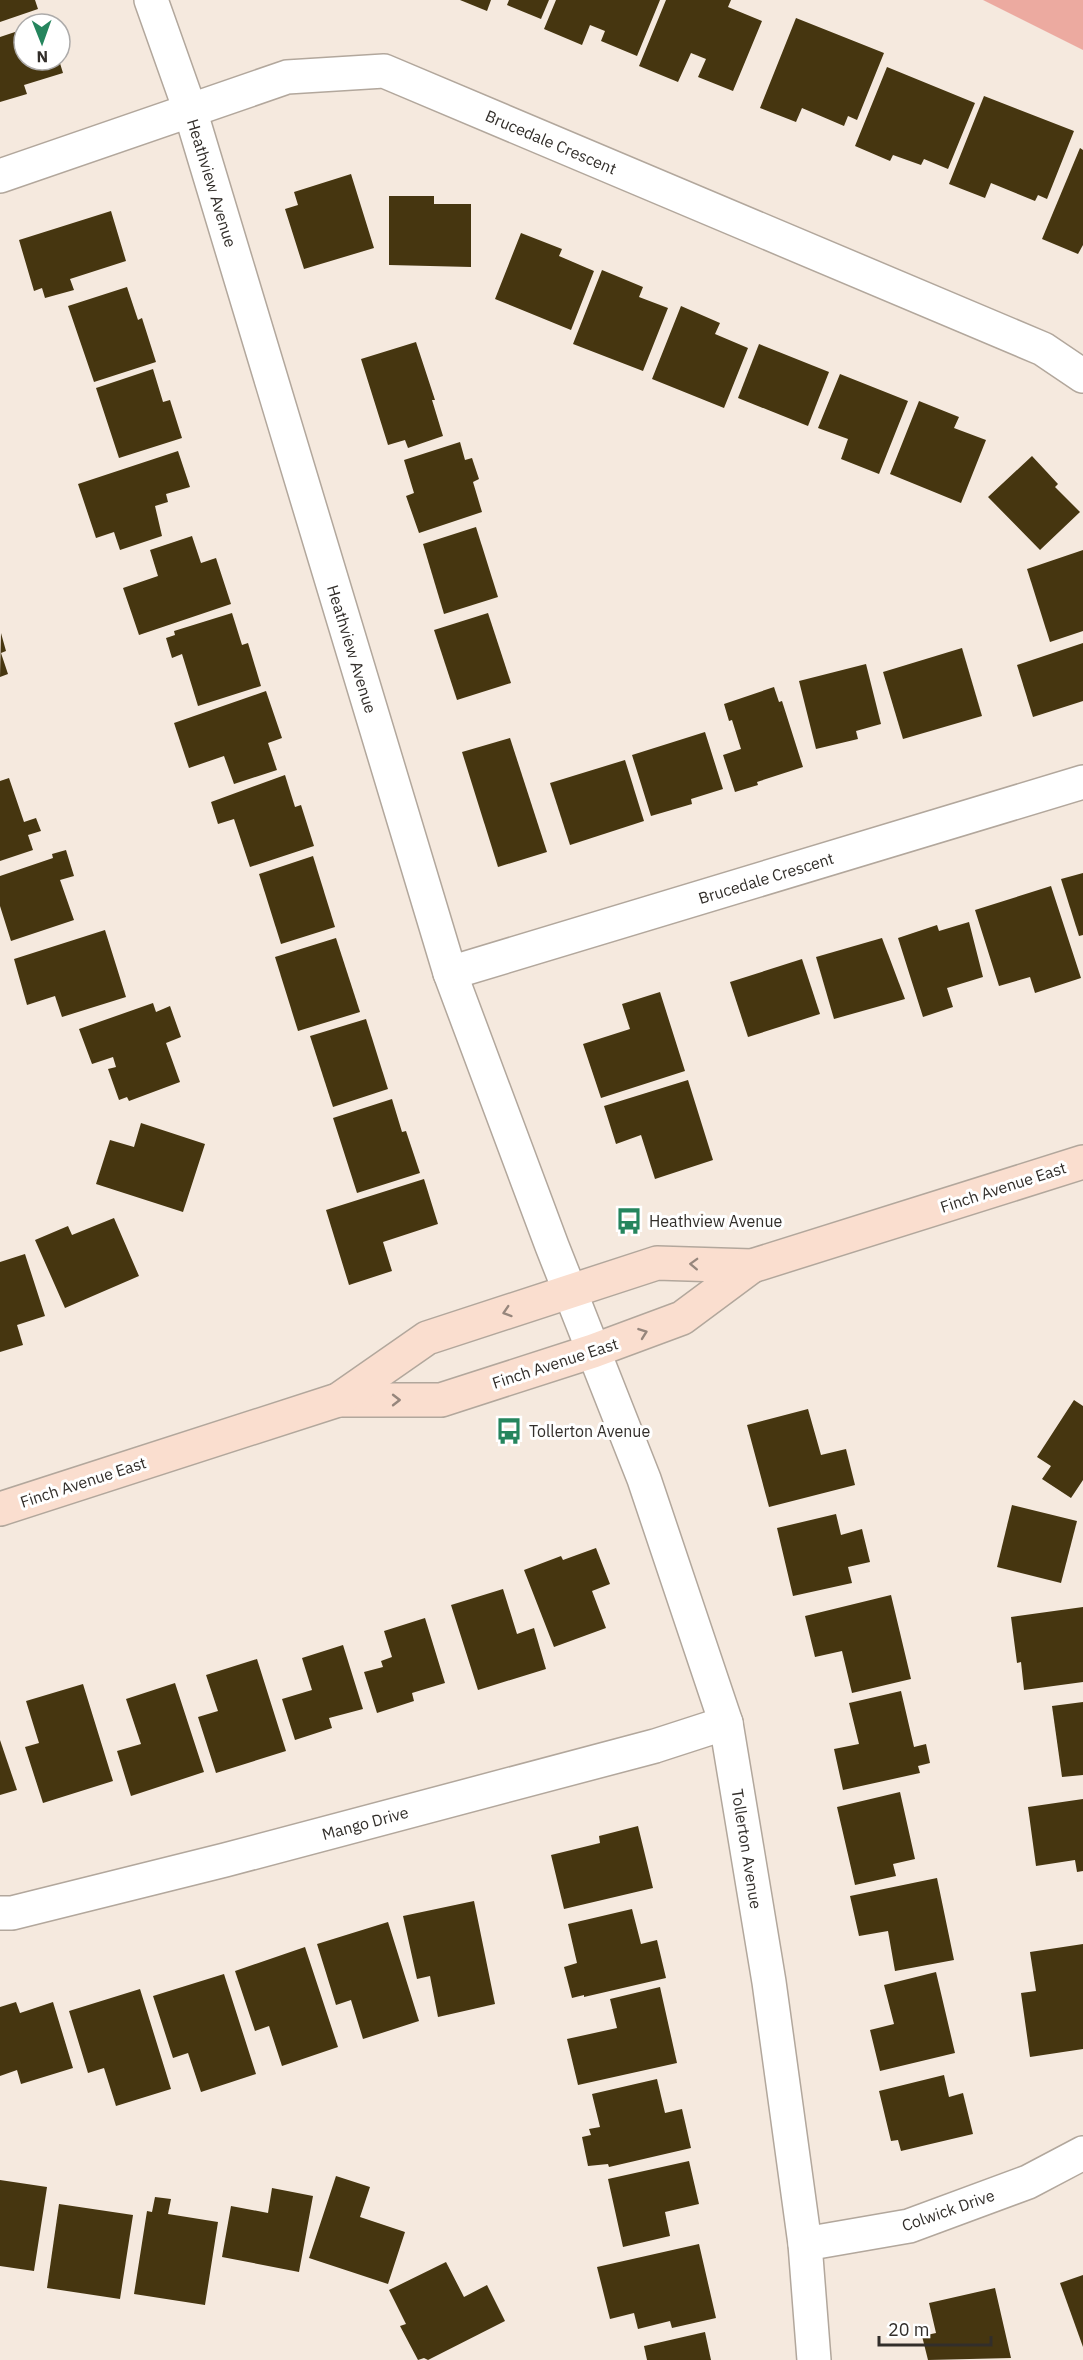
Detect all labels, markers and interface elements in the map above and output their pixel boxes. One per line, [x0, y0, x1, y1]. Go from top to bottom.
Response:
north arrow [12, 12, 72, 72]
text: N [36, 47, 48, 67]
street label: Brucedale Crescent [482, 105, 620, 179]
street label: Heathview Avenue [183, 116, 241, 250]
street label: Heathview Avenue [323, 582, 381, 716]
street label: Brucedale Crescent [696, 848, 836, 908]
street label: Finch Avenue East [937, 1157, 1069, 1217]
bus stop icon: Heathview Avenue [614, 1206, 644, 1236]
place label: Heathview Avenue [649, 1211, 782, 1231]
one-way arrow [689, 1258, 698, 1271]
one-way arrow [502, 1305, 513, 1317]
one-way arrow [637, 1327, 648, 1340]
street label: Finch Avenue East [489, 1333, 621, 1393]
one-way arrow [392, 1394, 401, 1406]
bus stop icon: Tollerton Avenue [494, 1416, 524, 1446]
place label: Tollerton Avenue [529, 1421, 650, 1441]
street label: Finch Avenue East [17, 1452, 149, 1512]
street label: Tollerton Avenue [728, 1788, 766, 1911]
street label: Mango Drive [319, 1802, 411, 1844]
street label: Colwick Drive [899, 2185, 997, 2235]
scale bar [879, 2309, 992, 2347]
text: 20 m [888, 2318, 930, 2341]

